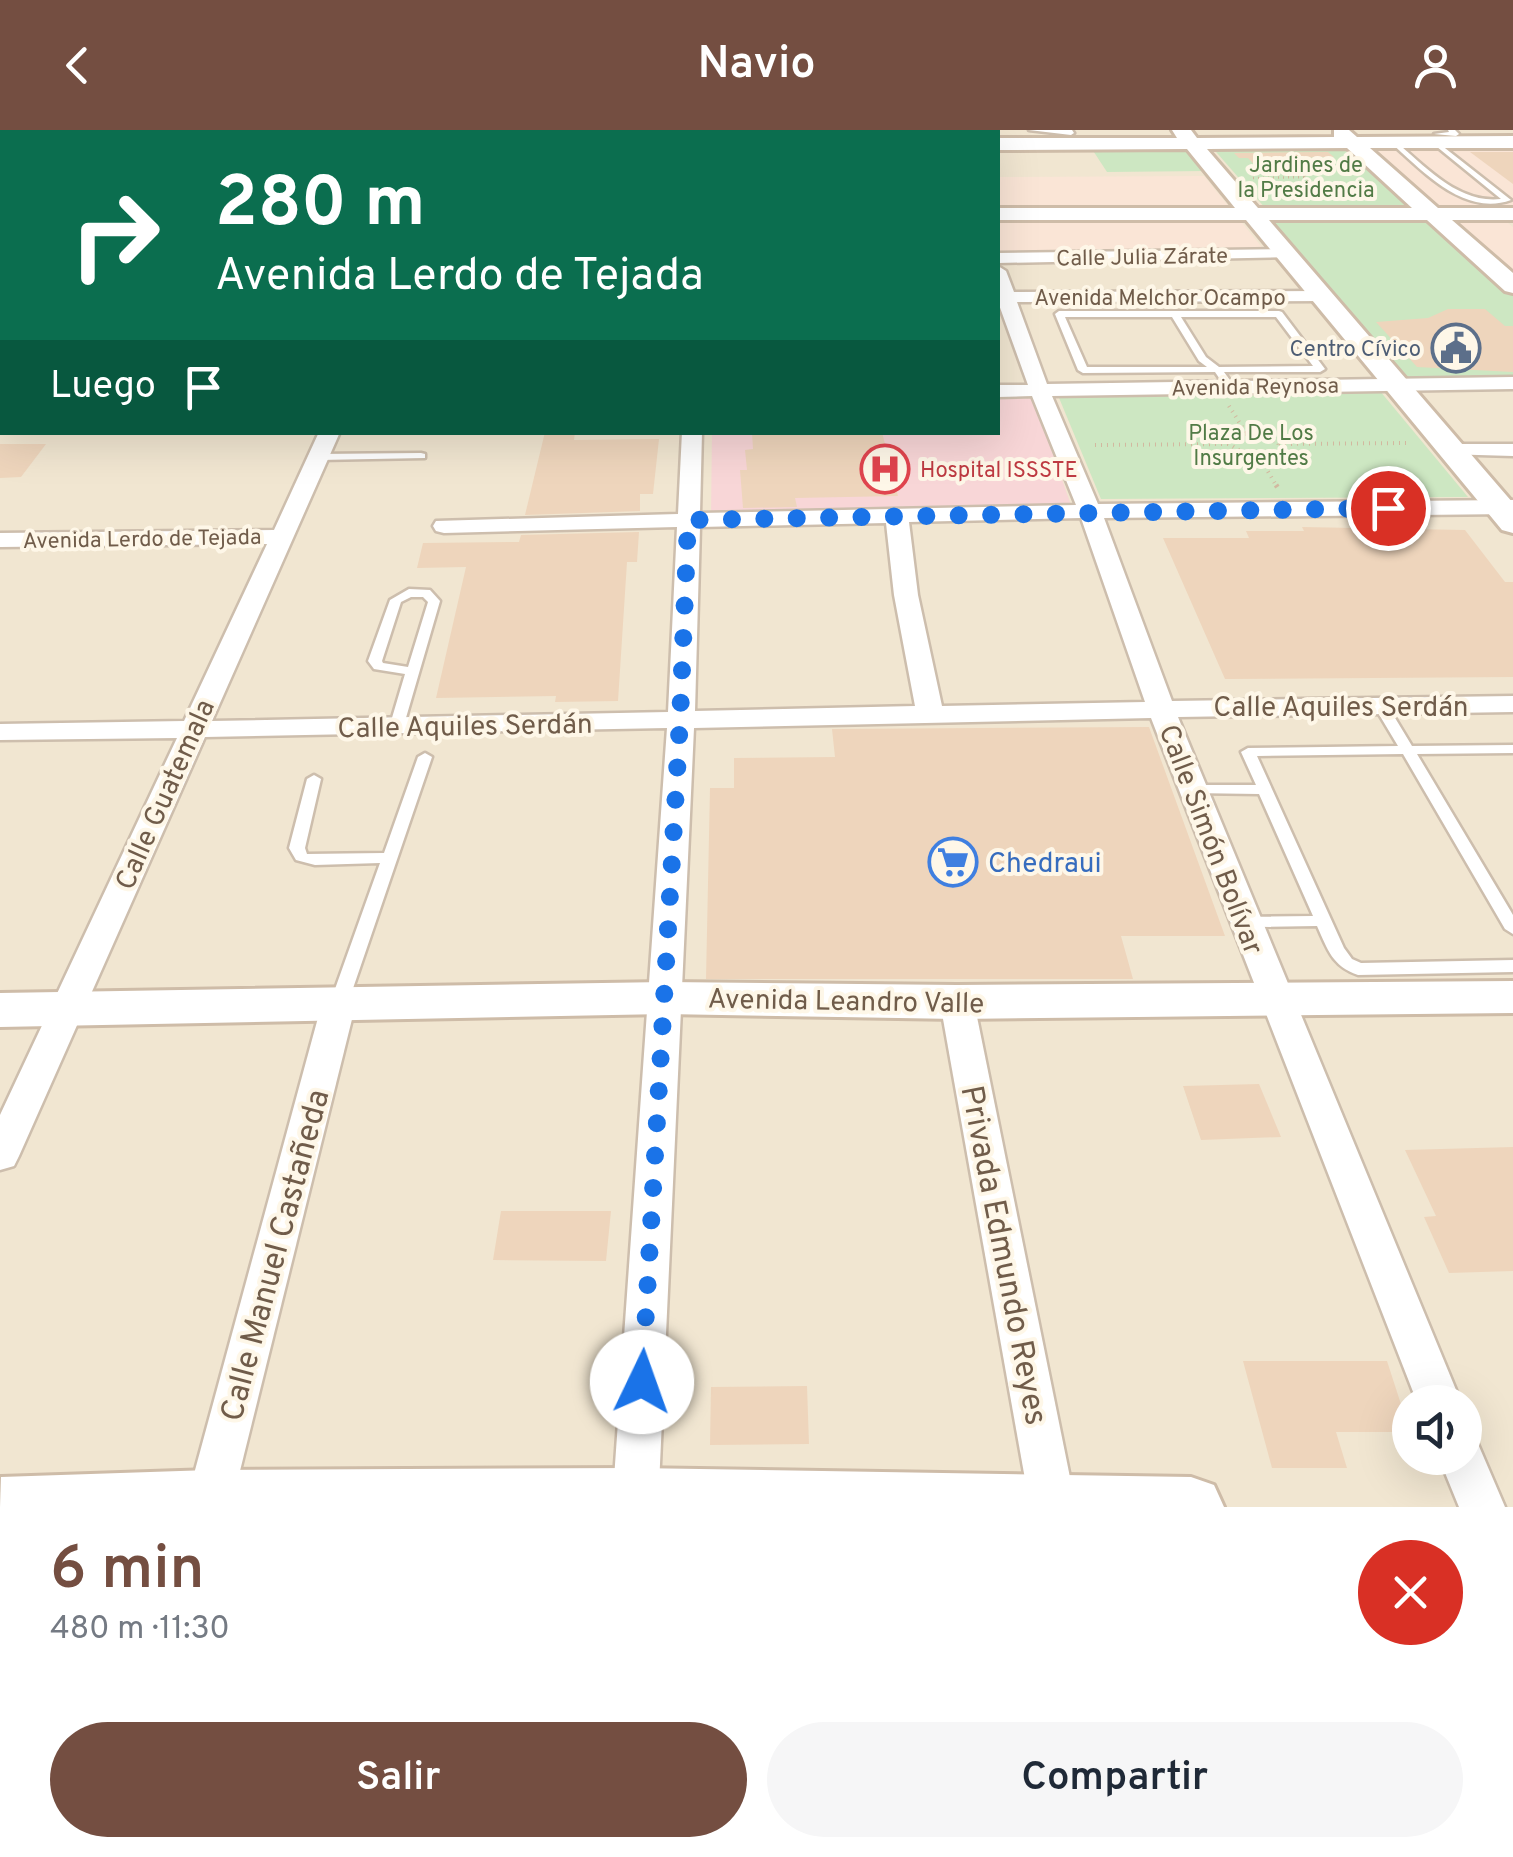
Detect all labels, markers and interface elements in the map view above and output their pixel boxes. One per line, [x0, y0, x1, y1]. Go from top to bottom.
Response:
text: Navio [697, 37, 816, 94]
icon: back [50, 38, 105, 93]
icon: person [1408, 38, 1463, 93]
park label: Jardines de la Presidencia [1237, 153, 1375, 205]
text: 280 m [215, 162, 426, 251]
icon: right [50, 170, 180, 300]
street label: Calle Julia Zárate [1056, 244, 1228, 273]
text: Avenida Lerdo de Tejada [215, 249, 704, 306]
street label: Avenida Melchor Ocampo [1034, 286, 1286, 313]
public building icon: Centro Cívico [1430, 322, 1482, 374]
place label: Centro Cívico [1290, 337, 1421, 364]
icon: arrive [176, 360, 231, 415]
text: Luego [50, 363, 156, 412]
street label: Avenida Reynosa [1171, 374, 1339, 403]
park label: Plaza De Los Insurgentes [1188, 421, 1314, 473]
hospital icon: Hospital ISSSTE [859, 443, 911, 495]
place label: Hospital ISSSTE [920, 458, 1078, 485]
pin [1346, 466, 1431, 551]
icon: arrive [1361, 481, 1416, 536]
street label: Avenida Lerdo de Tejada [22, 525, 262, 556]
street label: Calle Aquiles Serdán [1213, 691, 1469, 727]
street label: Calle Guatemala [109, 694, 225, 896]
street label: Calle Aquiles Serdán [337, 708, 593, 748]
street label: Calle Simón Bolívar [1149, 720, 1270, 960]
supermarket icon: Chedraui [927, 836, 979, 888]
place label: Chedraui [988, 847, 1102, 883]
street label: Avenida Leandro Valle [707, 983, 985, 1023]
street label: Privada Edmundo Reyes [950, 1082, 1055, 1429]
street label: Calle Manuel Castañeda [213, 1085, 340, 1426]
position arrow [590, 1330, 694, 1434]
map controls [1392, 1385, 1482, 1475]
button: sound [1392, 1385, 1482, 1475]
text: 6 min [50, 1534, 204, 1610]
button: close [1358, 1540, 1463, 1645]
text: 480 m · 11:30 [50, 1610, 230, 1650]
button: Salir [50, 1722, 747, 1837]
button: Compartir [767, 1722, 1463, 1837]

